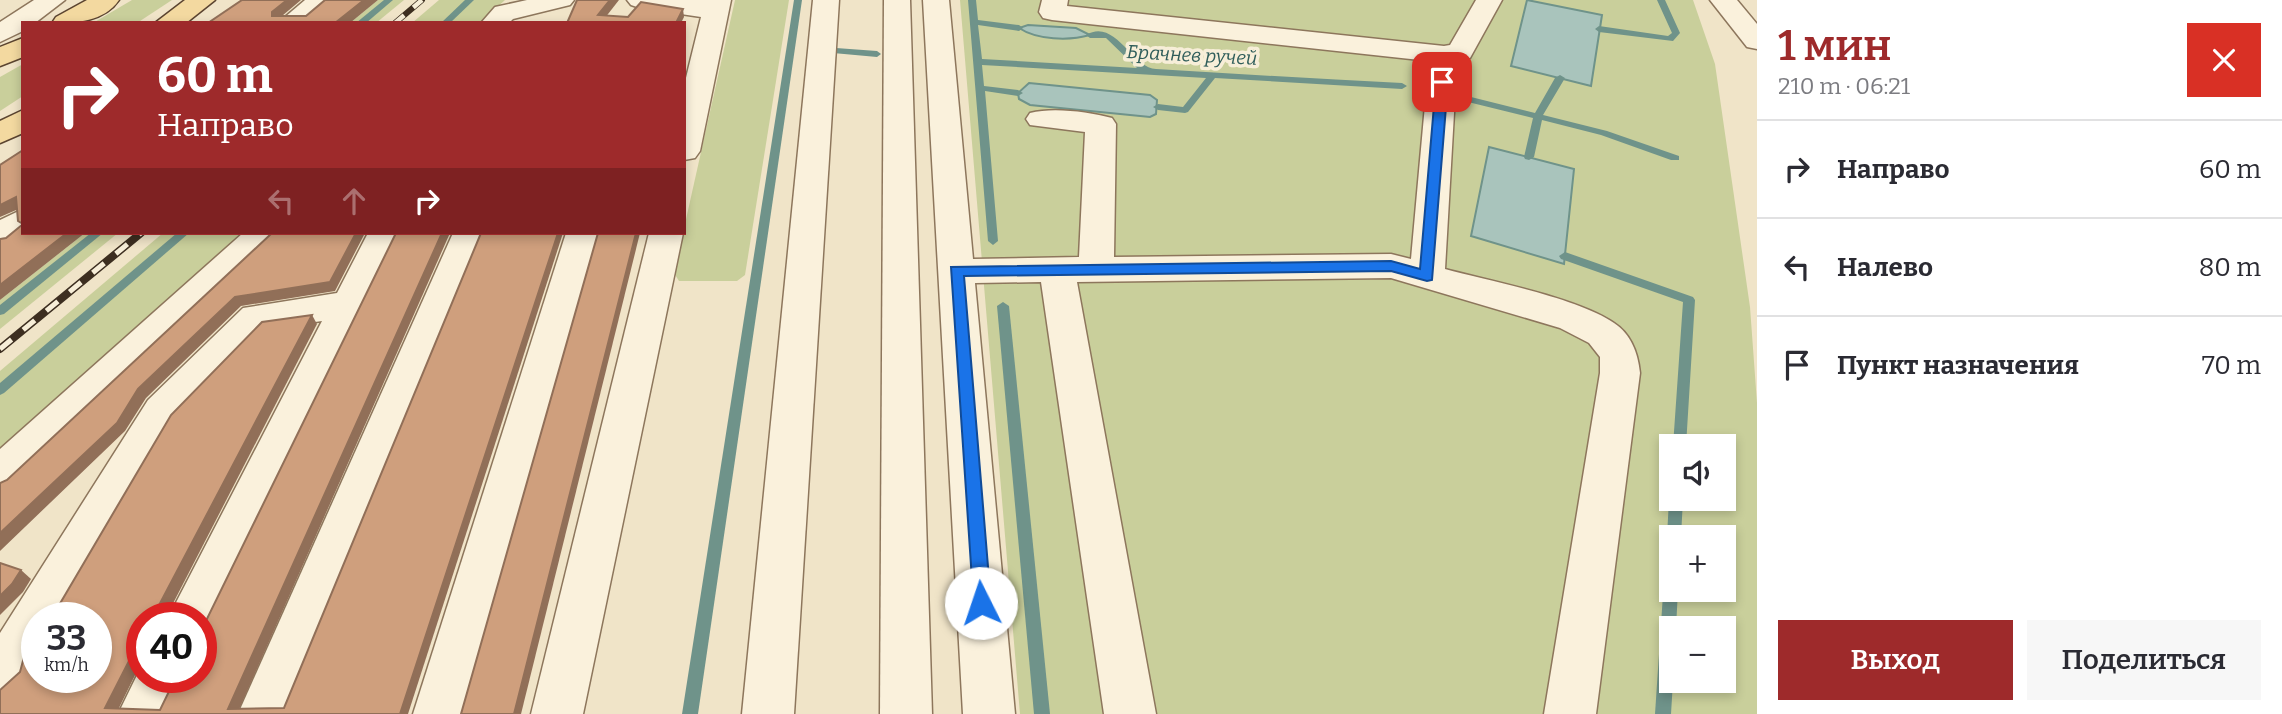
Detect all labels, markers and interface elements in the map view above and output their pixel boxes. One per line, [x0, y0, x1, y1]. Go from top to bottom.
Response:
text: 1 мин [1778, 21, 1891, 71]
button: close [2187, 23, 2261, 97]
water label: Брачнев ручей [1126, 40, 1258, 70]
text: 60 m [157, 46, 273, 105]
icon: right [42, 49, 133, 140]
pin [1412, 52, 1472, 112]
icon: arrive [1423, 63, 1461, 101]
text: 210 m · 06:21 [1778, 72, 1910, 100]
text: Направо [157, 106, 294, 144]
icon: right [1778, 150, 1816, 188]
text: Направо [1837, 154, 1950, 185]
text: 60 m [2199, 154, 2261, 185]
icon: left [262, 182, 300, 220]
icon: ahead [335, 182, 373, 220]
icon: right [408, 182, 446, 220]
icon: left [1778, 248, 1816, 286]
text: Налево [1837, 252, 1933, 283]
text: 80 m [2199, 252, 2261, 283]
icon: arrive [1778, 346, 1816, 384]
text: Пункт назначения [1837, 350, 2079, 381]
text: 70 m [2202, 350, 2261, 381]
map controls [1659, 434, 1736, 693]
button: sound [1659, 434, 1736, 511]
button: + [1659, 525, 1736, 602]
position arrow [944, 566, 1018, 640]
speed limit sign: 40 [126, 602, 217, 693]
button: − [1659, 616, 1736, 693]
text: 33 [47, 617, 86, 659]
button: Выход [1778, 620, 2013, 700]
button: Поделиться [2027, 620, 2261, 700]
text: km/h [44, 654, 89, 676]

